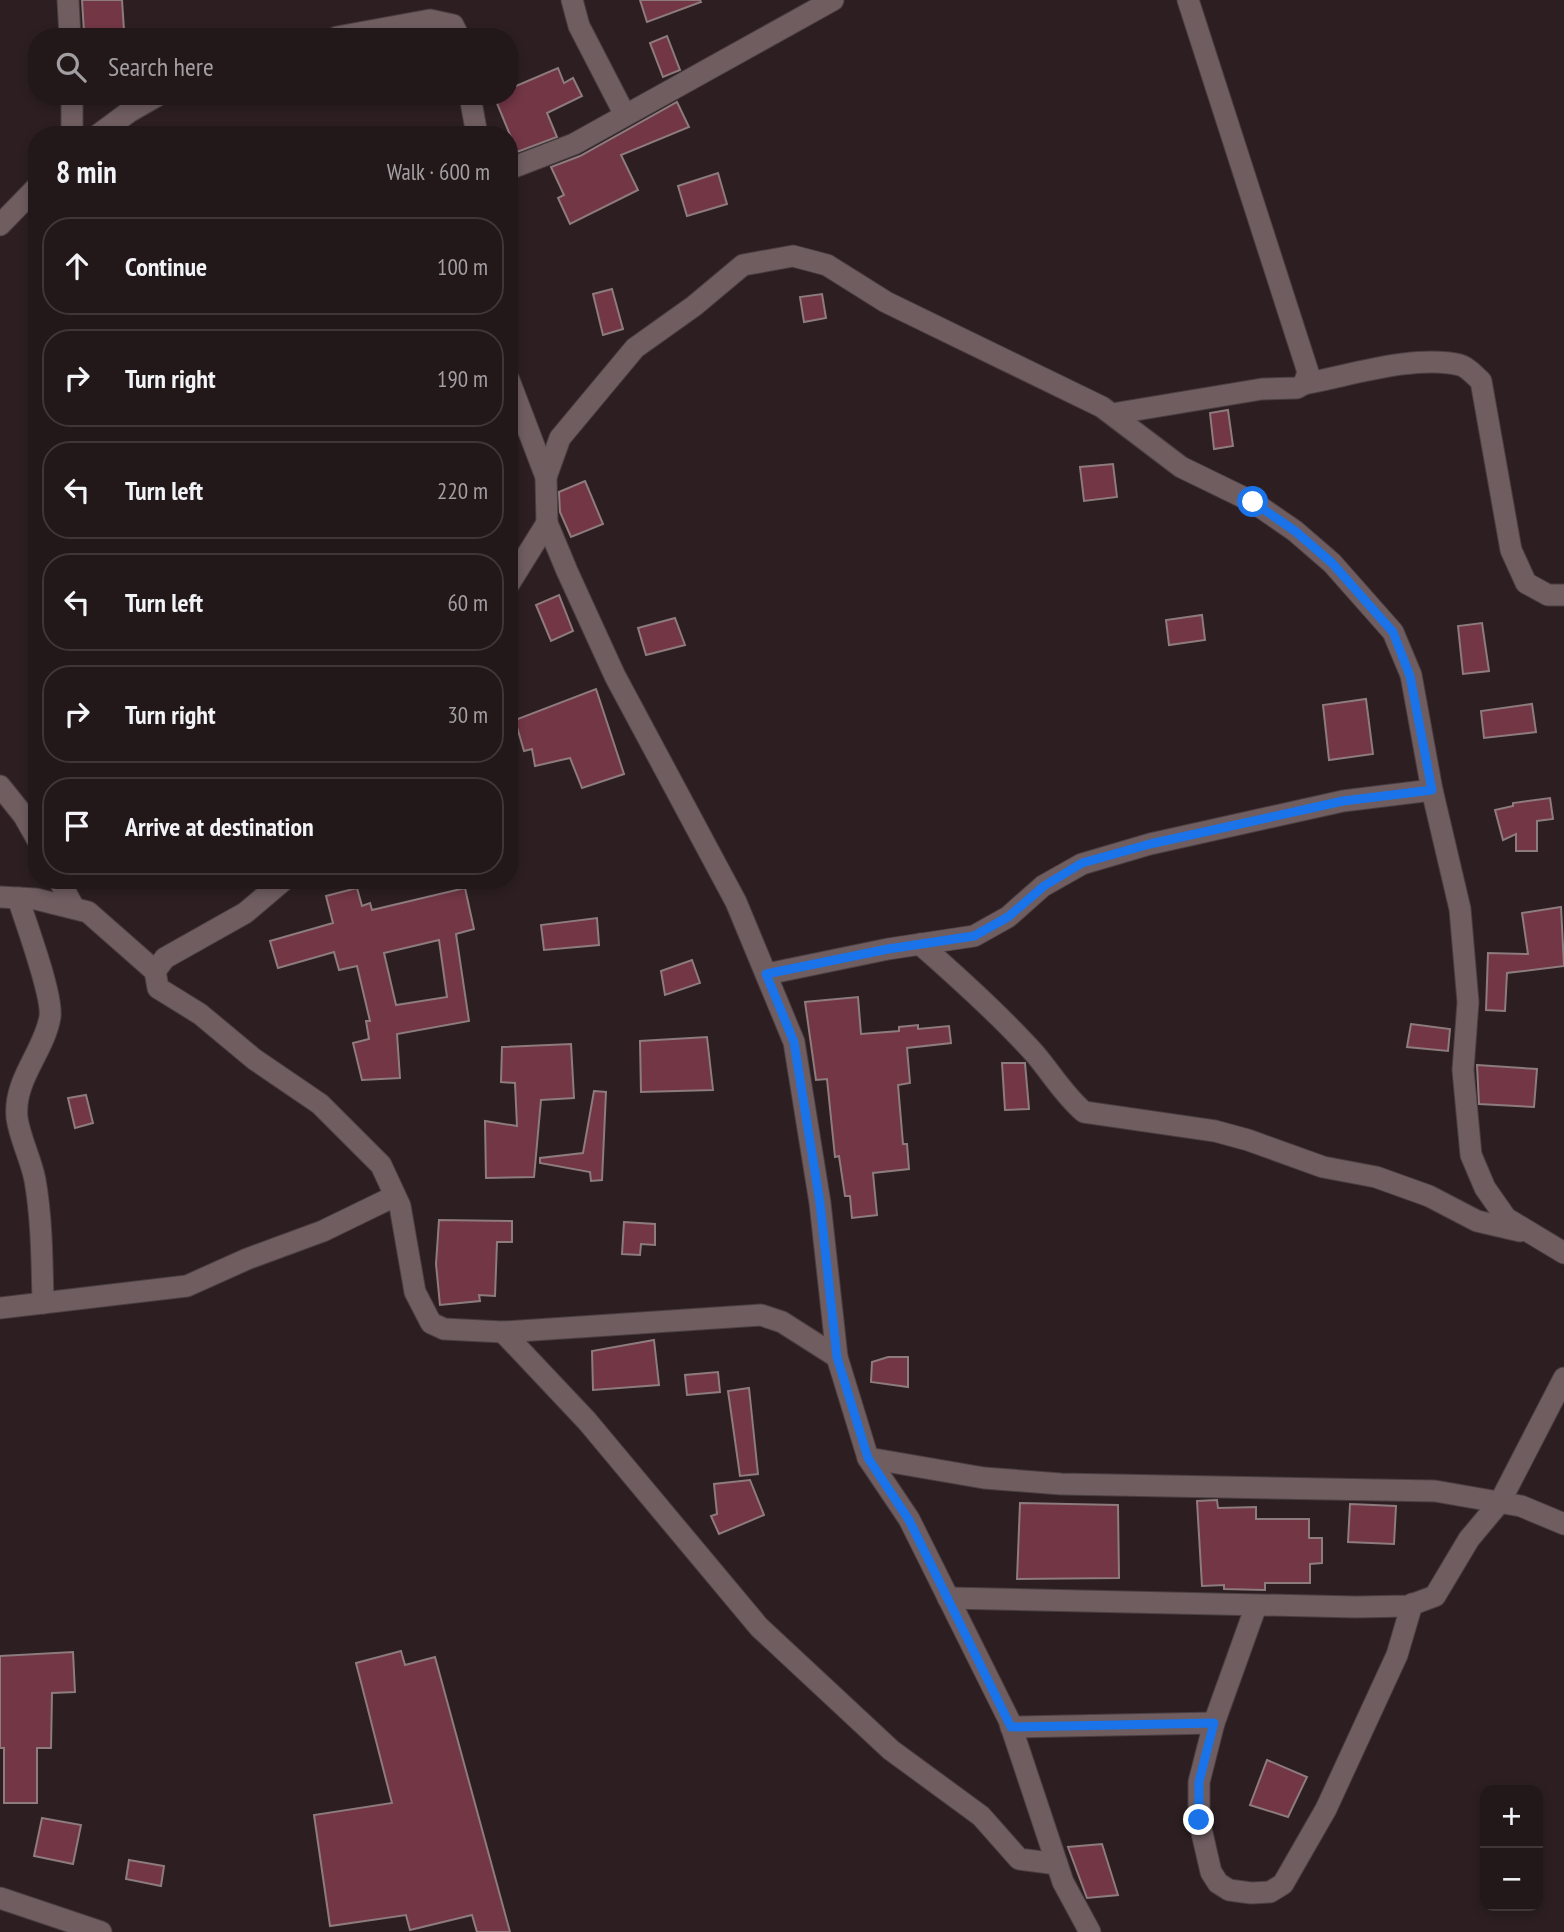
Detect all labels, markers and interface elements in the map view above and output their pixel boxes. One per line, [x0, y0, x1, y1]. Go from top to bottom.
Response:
search box [28, 28, 518, 105]
icon: search [52, 48, 90, 86]
text: Search here [108, 50, 214, 83]
text: 8 min [56, 152, 117, 191]
text: Walk · 600 m [387, 157, 490, 186]
icon: ahead [58, 247, 96, 285]
text: Continue [125, 250, 207, 283]
text: 100 m [437, 252, 488, 281]
icon: right [58, 359, 96, 397]
text: Turn right [125, 362, 216, 395]
text: 190 m [437, 364, 488, 393]
icon: left [58, 471, 96, 509]
text: Turn left [125, 474, 203, 507]
text: 220 m [437, 476, 488, 505]
route start [1237, 486, 1268, 517]
icon: left [58, 583, 96, 621]
text: Turn left [125, 586, 203, 619]
text: 60 m [447, 588, 488, 617]
icon: right [58, 695, 96, 733]
text: Turn right [125, 698, 216, 731]
text: 30 m [447, 700, 488, 729]
icon: arrive [58, 807, 96, 845]
text: Arrive at destination [125, 810, 314, 843]
map controls [1480, 1785, 1543, 1911]
button: + [1480, 1785, 1543, 1848]
route end [1183, 1804, 1214, 1835]
button: − [1480, 1848, 1543, 1911]

